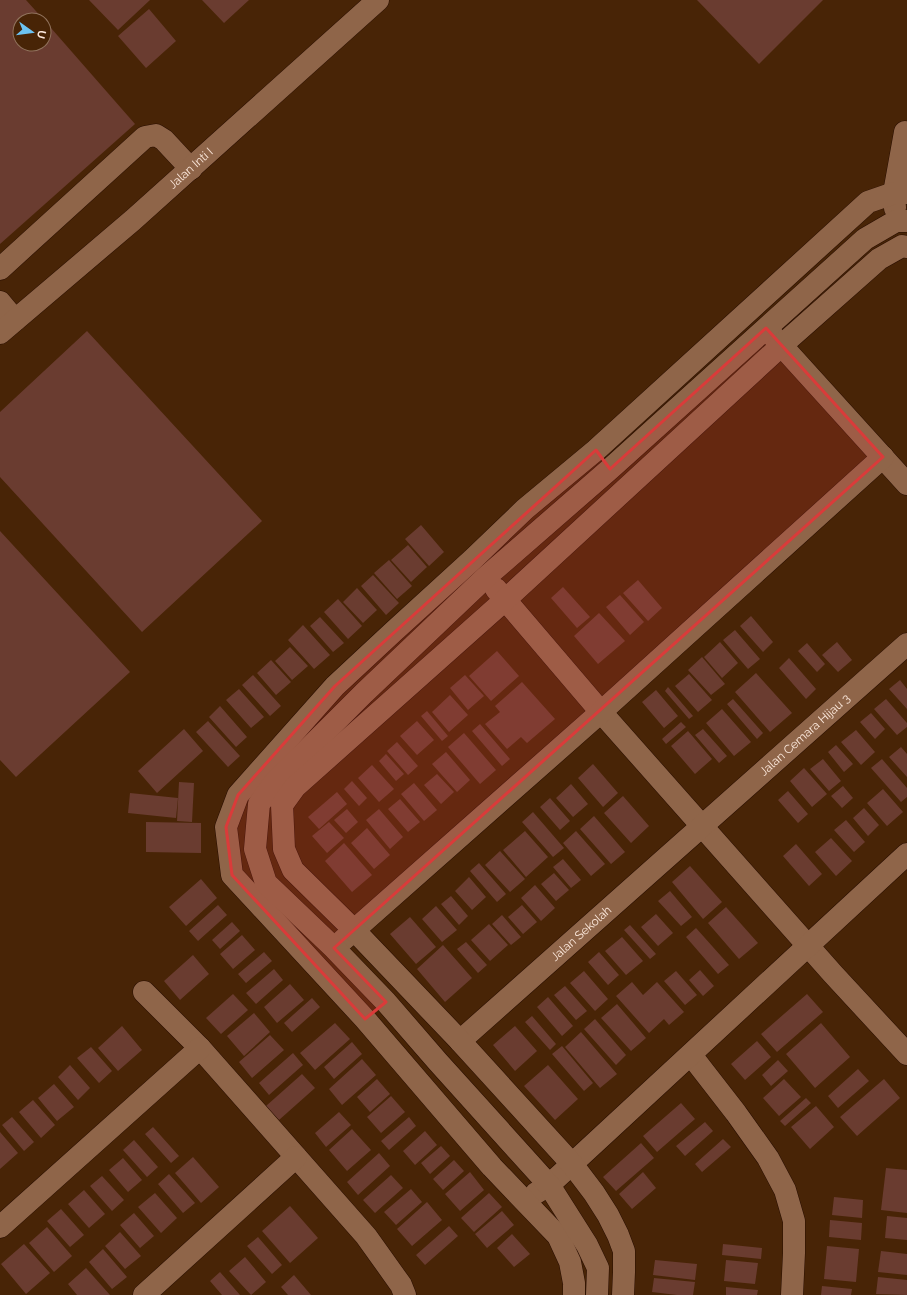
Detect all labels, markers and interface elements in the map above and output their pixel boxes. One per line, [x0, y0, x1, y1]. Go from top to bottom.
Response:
north arrow [12, 12, 52, 52]
text: U [34, 29, 49, 40]
street label: Jalan Inti I [166, 145, 216, 192]
street label: Jalan Cemara Hijau 3 [757, 691, 853, 779]
street label: Jalan Sekolah [548, 903, 614, 964]

